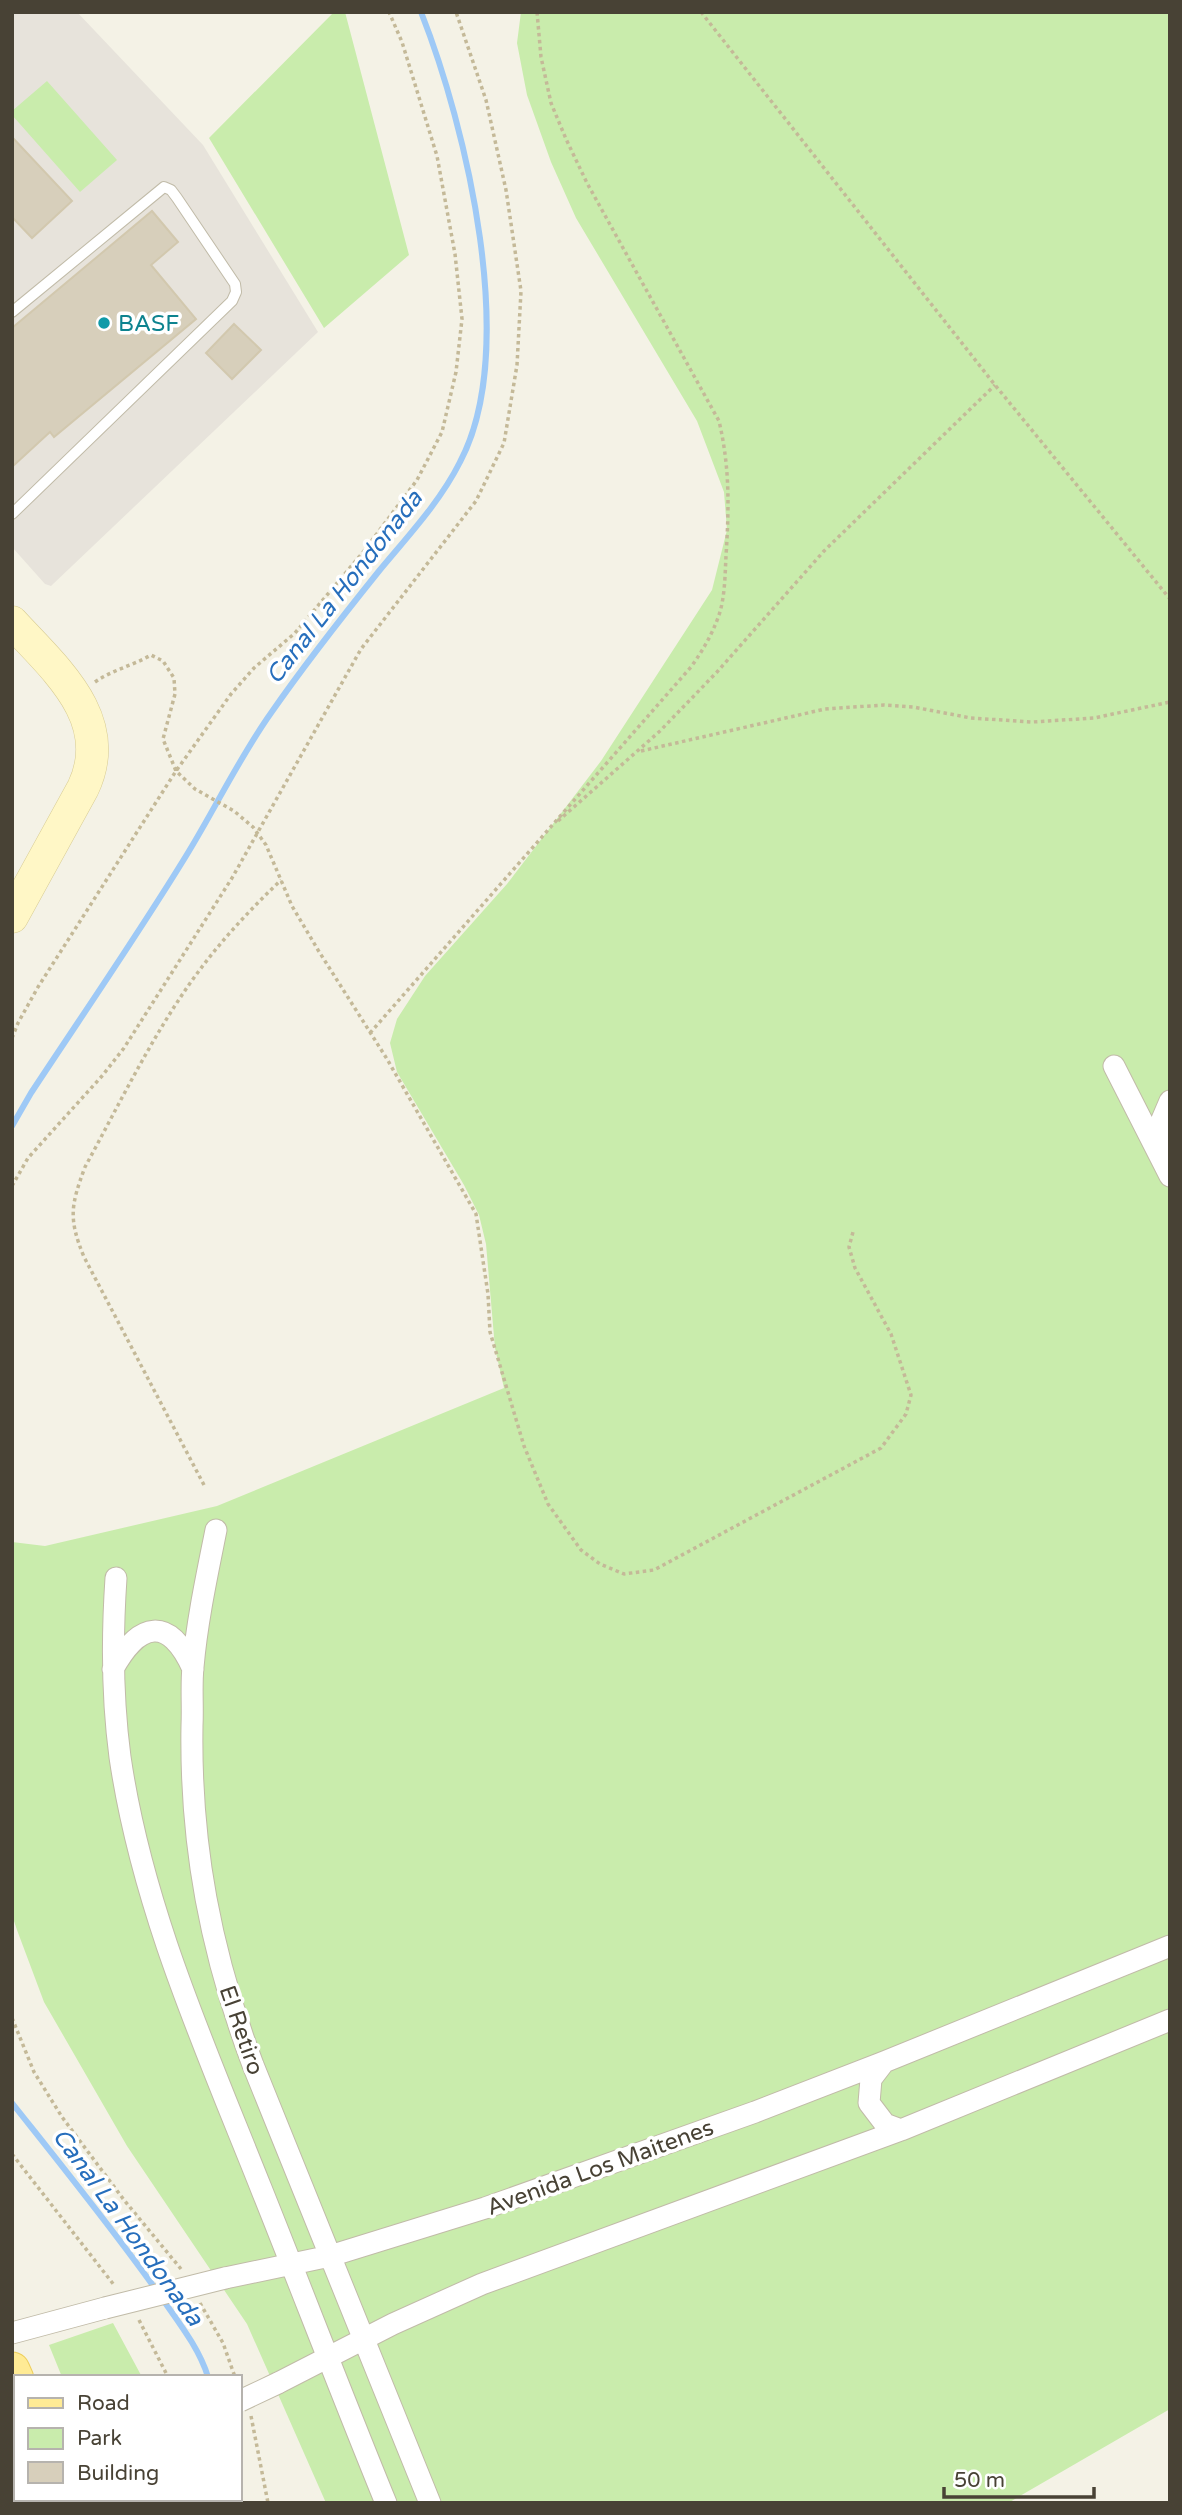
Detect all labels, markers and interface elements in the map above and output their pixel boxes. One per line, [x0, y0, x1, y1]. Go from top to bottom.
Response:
place label: BASF [118, 310, 179, 338]
marker: BASF [96, 315, 112, 331]
water label: Canal La Hondonada [260, 484, 429, 690]
street label: El Retiro [213, 1982, 269, 2079]
street label: Avenida Los Maitenes [483, 2114, 718, 2222]
water label: Canal La Hondonada [46, 2123, 209, 2332]
legend [14, 2375, 242, 2501]
text: Road [77, 2391, 130, 2416]
text: Park [77, 2426, 122, 2451]
scale bar [944, 2456, 1094, 2500]
text: Building [77, 2461, 159, 2486]
text: 50 m [954, 2468, 1005, 2493]

